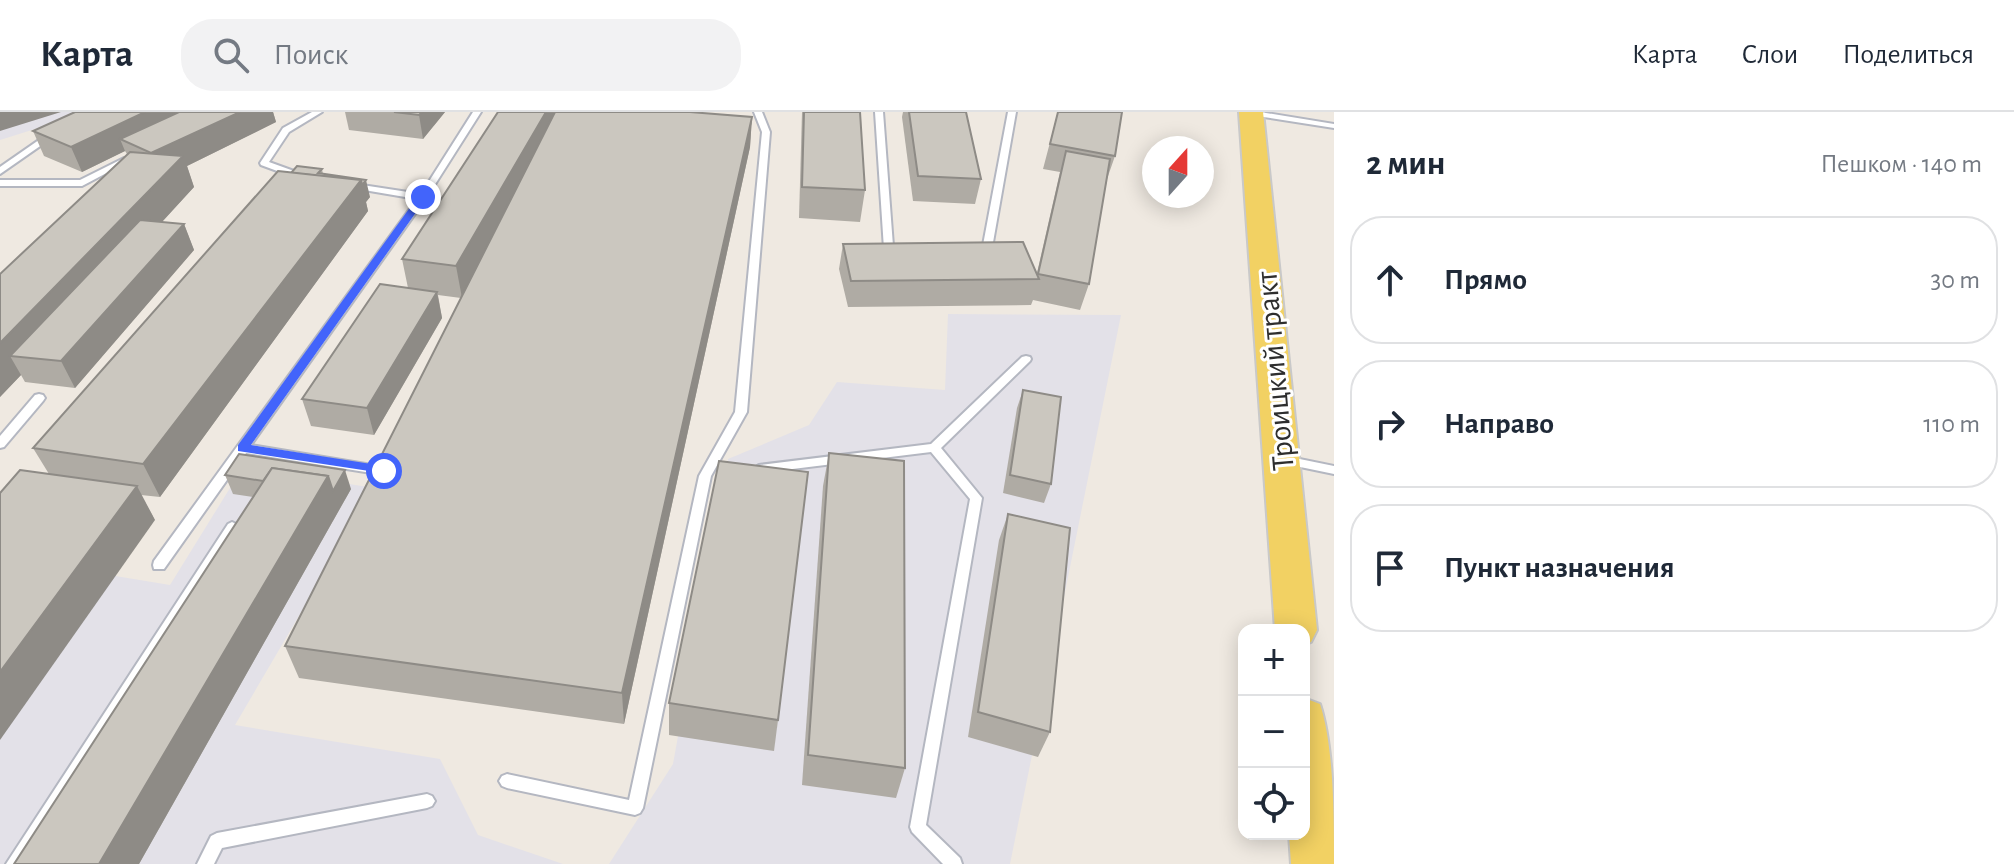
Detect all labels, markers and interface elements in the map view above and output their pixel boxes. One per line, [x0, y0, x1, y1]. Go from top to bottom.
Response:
search box [181, 19, 741, 91]
icon: search [209, 33, 253, 77]
text: Карта [40, 36, 133, 74]
text: Поиск [273, 40, 348, 70]
text: Карта [1632, 41, 1698, 69]
text: Слои [1742, 41, 1798, 69]
text: Поделиться [1842, 41, 1974, 69]
north arrow [1142, 136, 1214, 208]
text: 2 мин [1366, 147, 1446, 181]
text: Пешком · 140 m [1821, 151, 1982, 177]
route end [405, 179, 441, 215]
icon: ahead [1368, 258, 1412, 302]
text: Прямо [1444, 265, 1527, 295]
text: 30 m [1930, 267, 1980, 293]
street label: Троицкий тракт [1250, 269, 1300, 472]
icon: right [1368, 402, 1412, 446]
text: Направо [1444, 409, 1554, 439]
text: 110 m [1923, 411, 1980, 437]
route start [366, 453, 402, 489]
icon: arrive [1368, 546, 1412, 590]
text: Пункт назначения [1444, 553, 1675, 583]
map controls [1238, 624, 1310, 840]
button: + [1238, 624, 1310, 696]
button: − [1238, 696, 1310, 768]
button: locate [1238, 768, 1310, 840]

